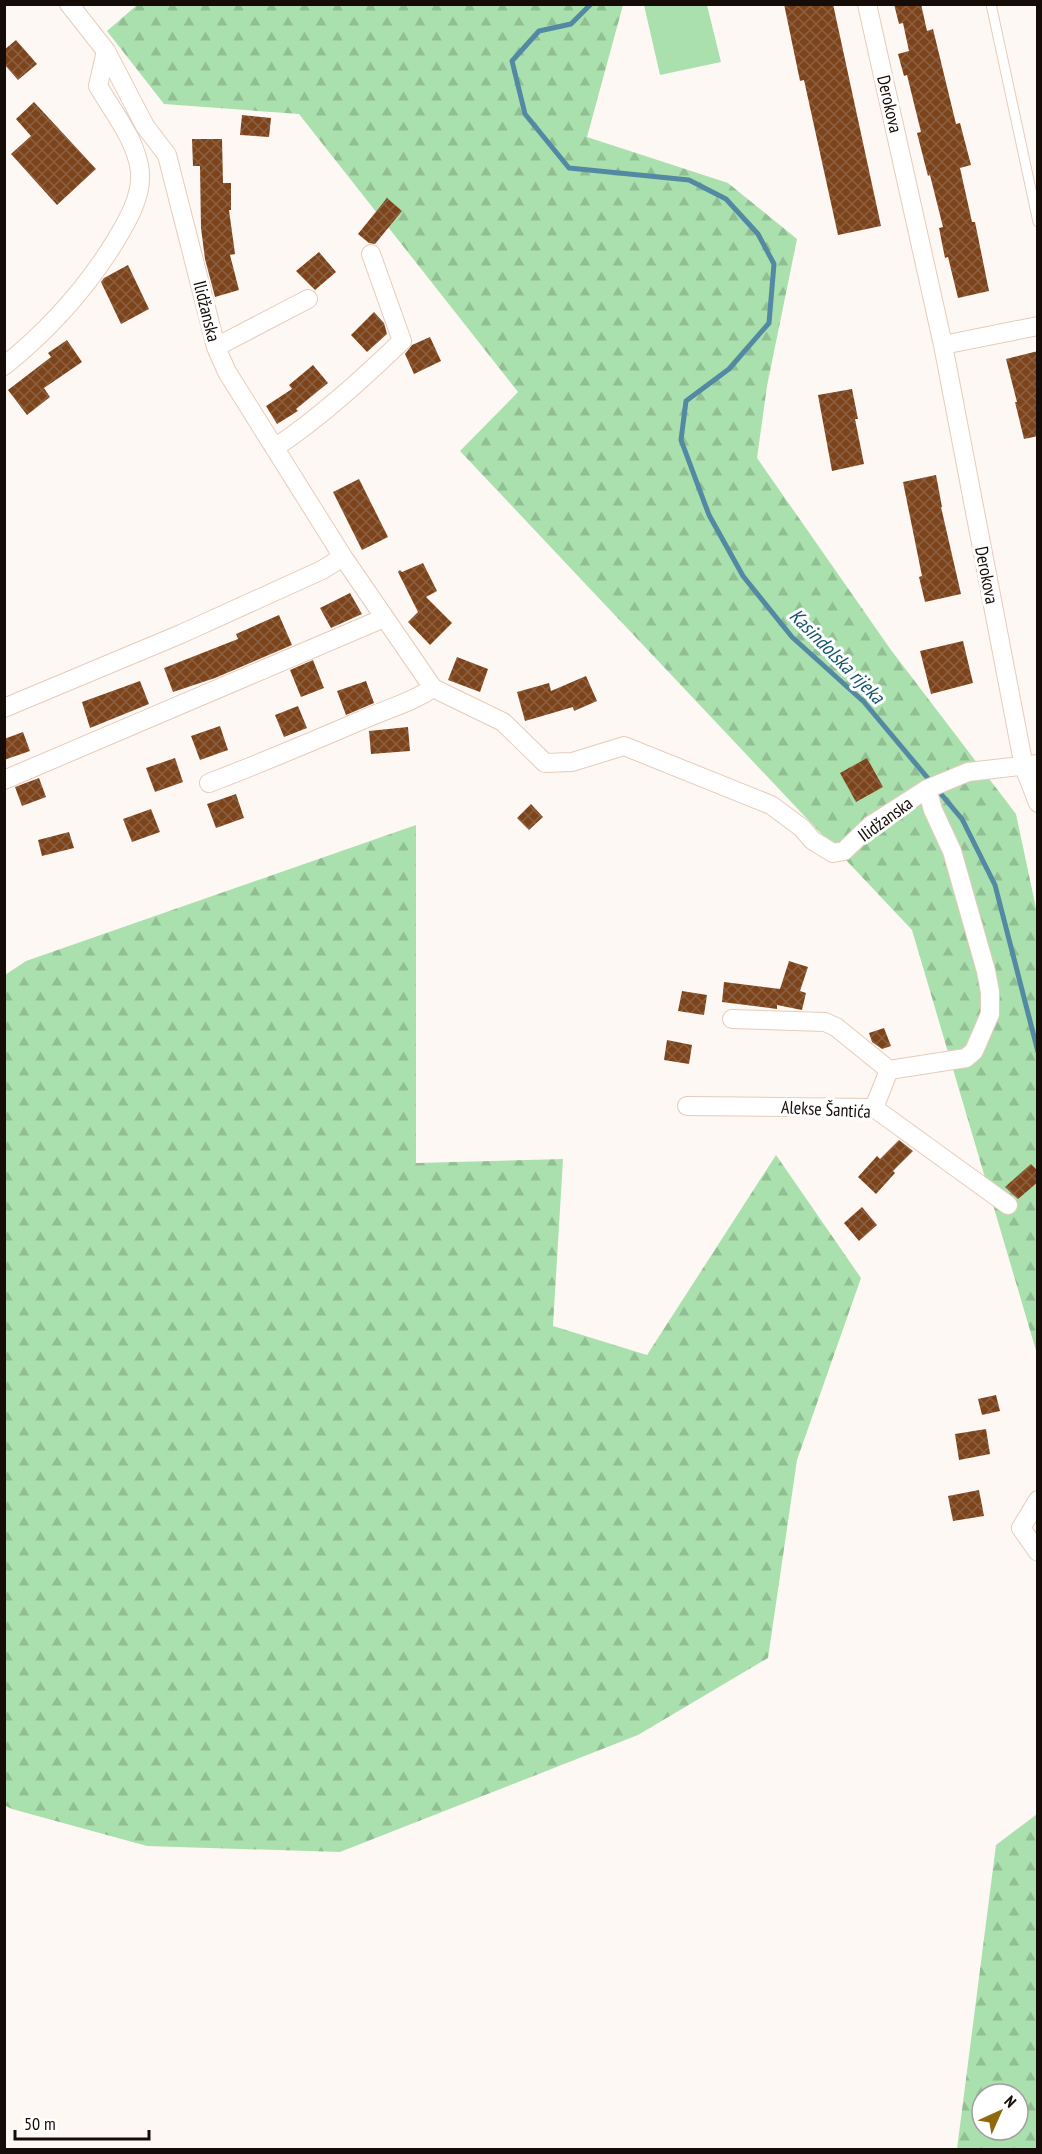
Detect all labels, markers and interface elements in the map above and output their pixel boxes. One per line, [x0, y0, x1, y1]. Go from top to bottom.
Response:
street label: Derokova [872, 73, 908, 135]
street label: Ilidžanska [188, 278, 226, 344]
street label: Derokova [970, 544, 1004, 606]
water label: Kasindolska rijeka [784, 603, 891, 710]
street label: Ilidžanska [853, 791, 917, 847]
street label: Alekse Šantića [781, 1095, 871, 1123]
north arrow [970, 2082, 1030, 2142]
text: N [1000, 2091, 1021, 2112]
scale bar [15, 2103, 148, 2141]
text: 50 m [24, 2112, 56, 2135]

